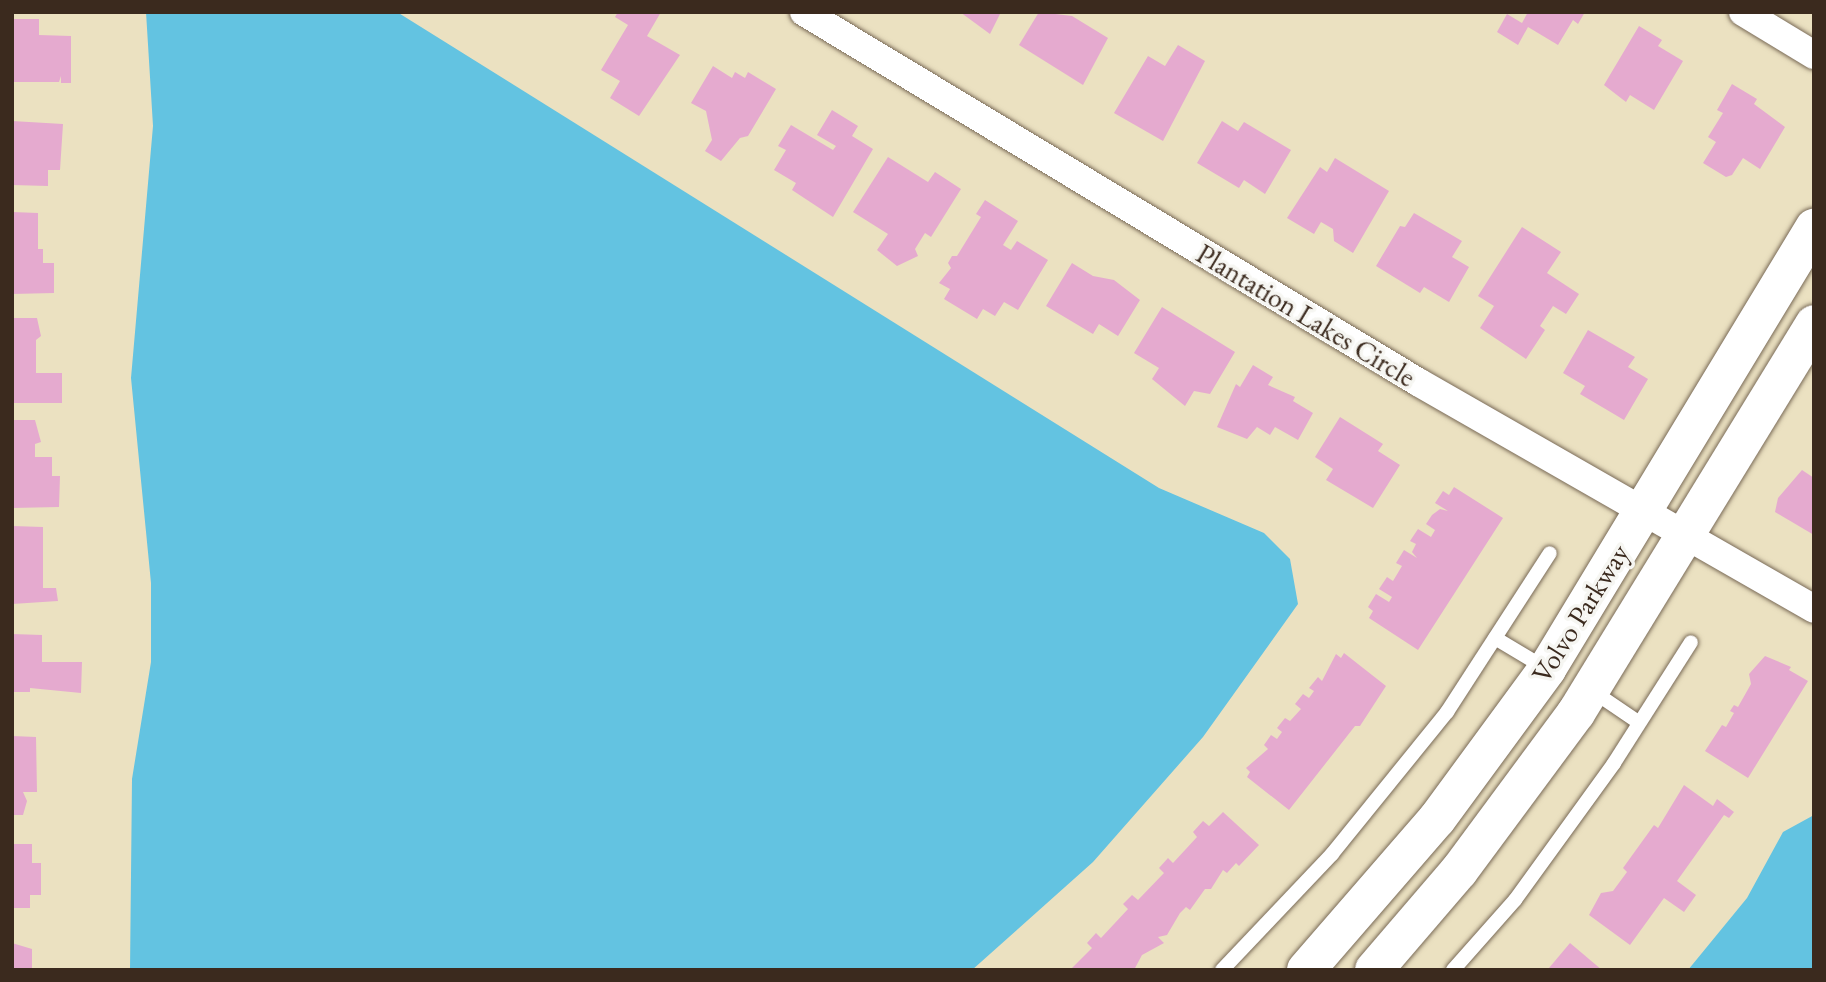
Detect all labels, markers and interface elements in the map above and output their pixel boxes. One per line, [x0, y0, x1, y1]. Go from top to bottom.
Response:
street label: Plantation Lakes Circle [1190, 236, 1422, 394]
street label: Volvo Parkway [1524, 538, 1636, 688]

